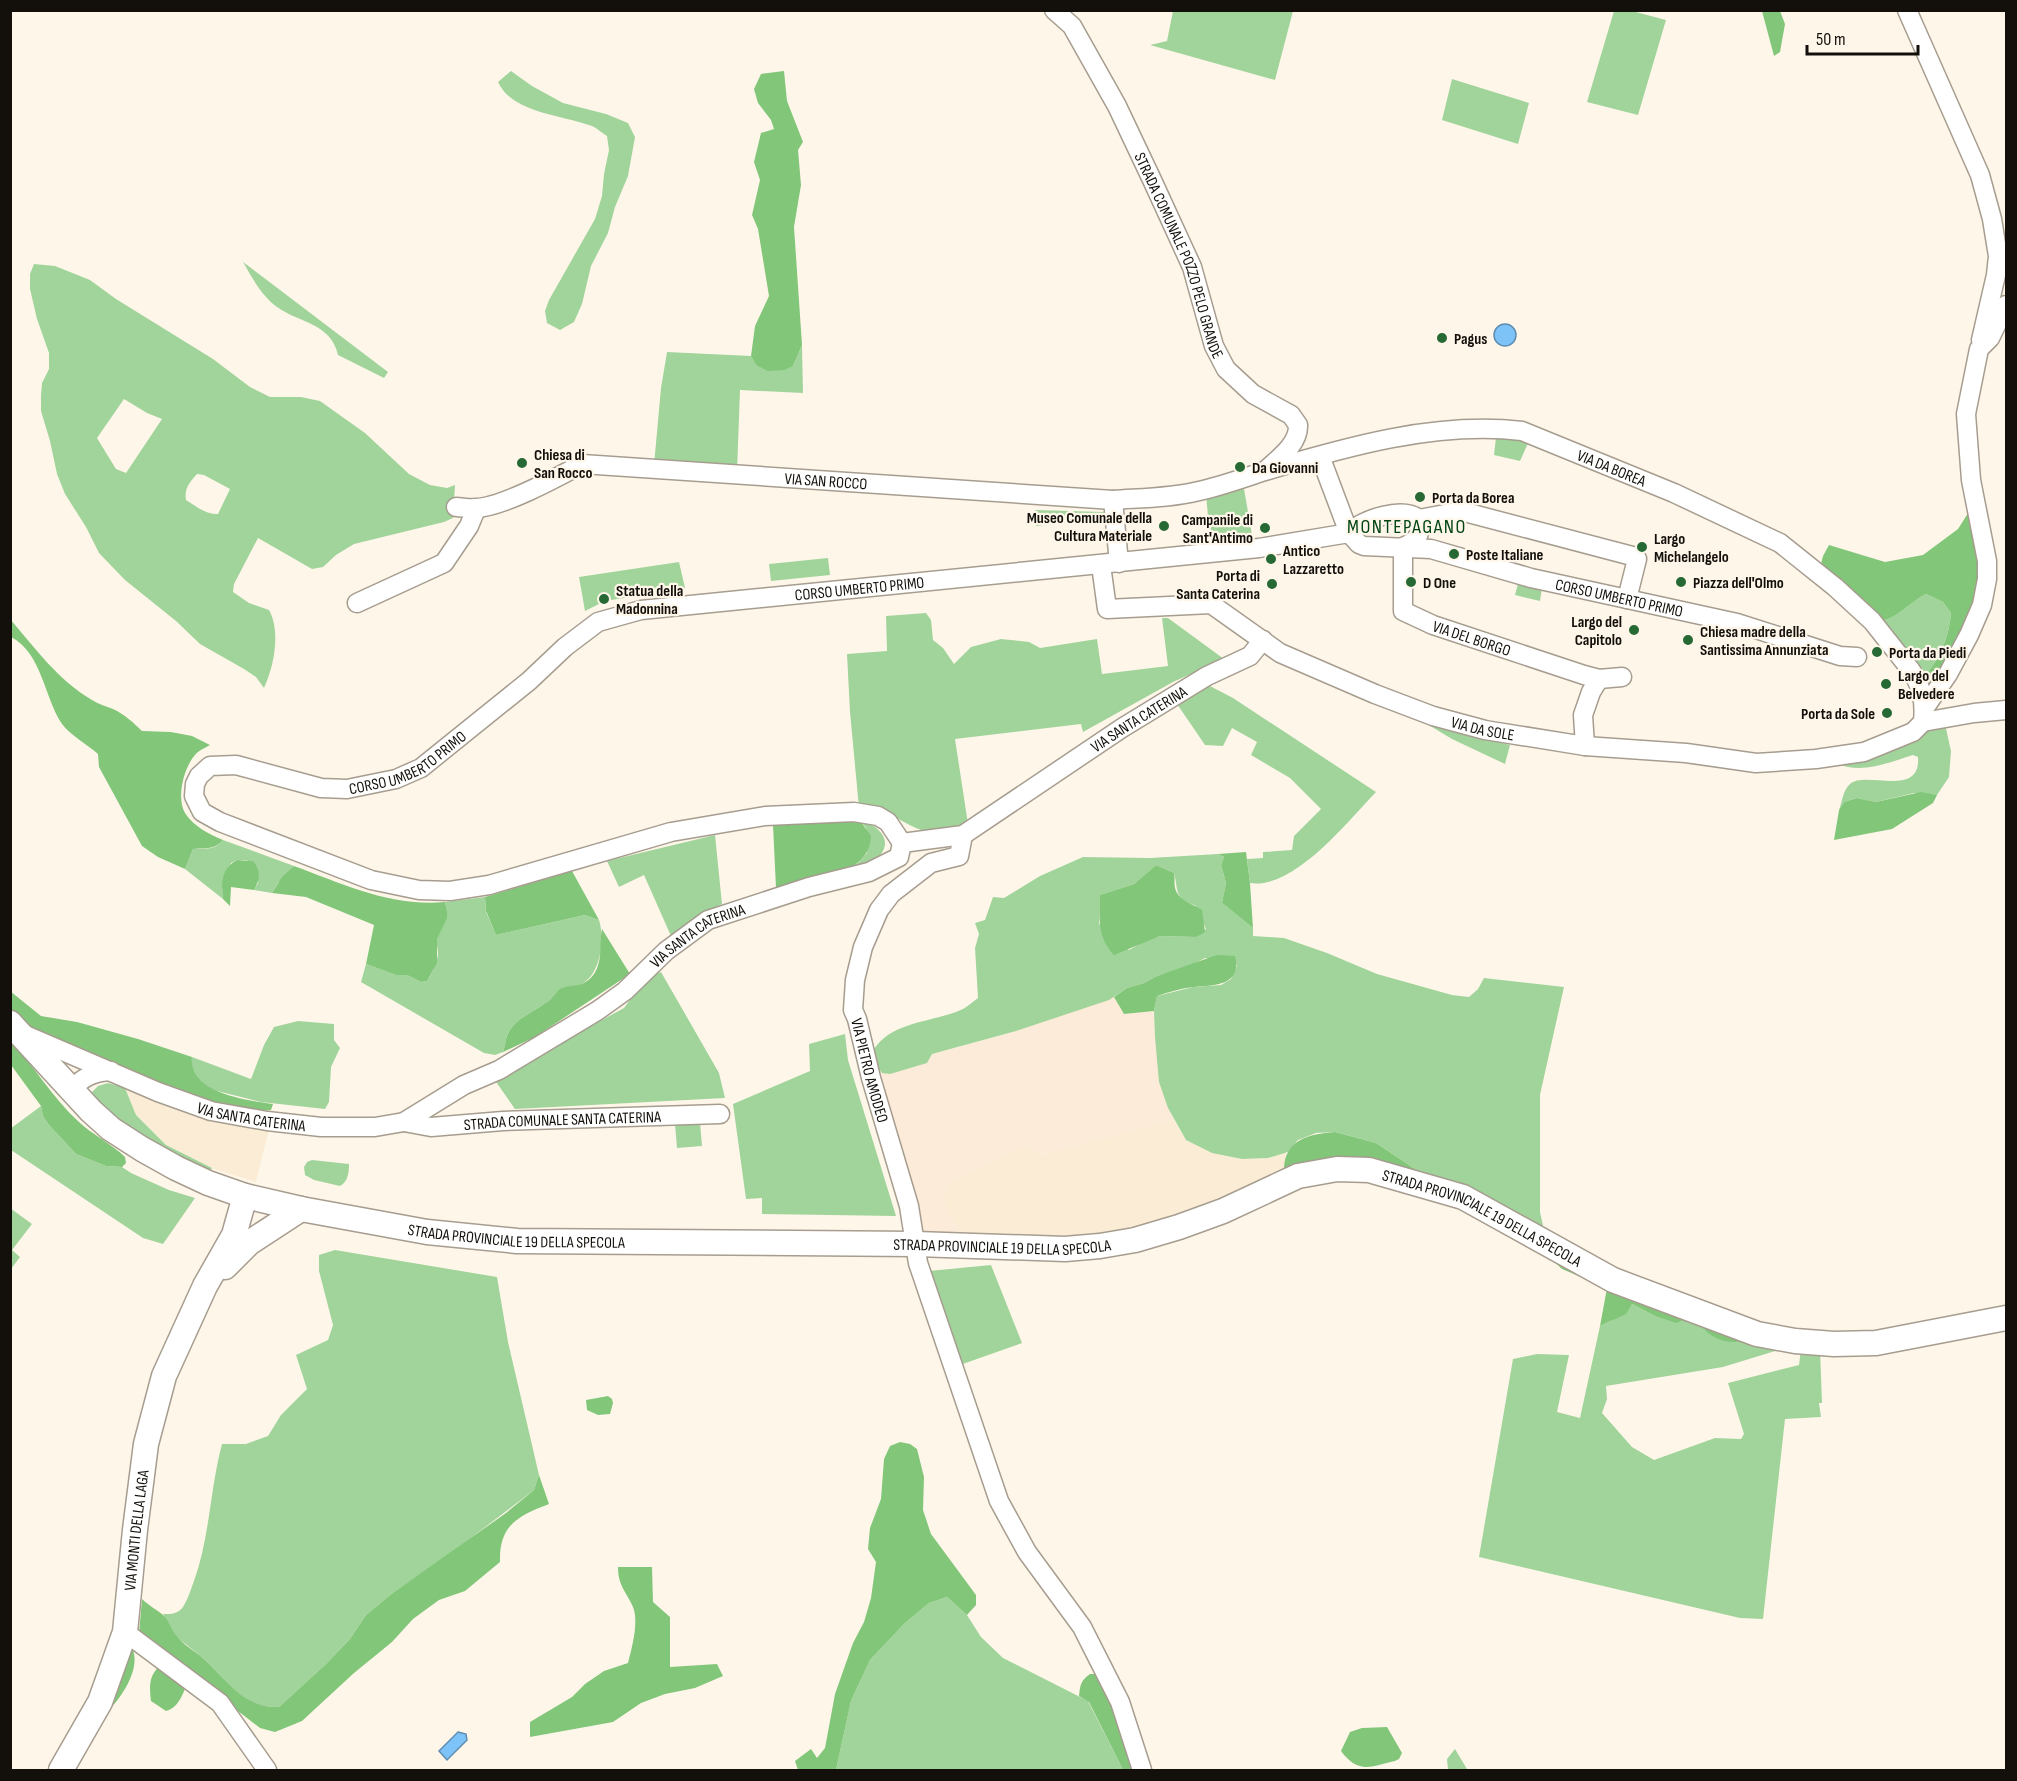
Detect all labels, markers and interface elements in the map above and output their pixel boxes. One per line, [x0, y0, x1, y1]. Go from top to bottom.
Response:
scale bar [1807, 18, 1918, 56]
text: 50 m [1816, 29, 1846, 50]
street label: STRADA COMUNALE POZZO PELO GRANDE [1129, 150, 1227, 362]
place label: Pagus [1454, 330, 1487, 349]
marker: Pagus [1435, 331, 1449, 345]
place label: Chiesa di San Rocco [534, 446, 592, 483]
street label: VIA DA BOREA [1574, 446, 1648, 492]
marker: Chiesa di San Rocco [515, 456, 529, 470]
place label: Da Giovanni [1252, 459, 1318, 478]
marker: Da Giovanni [1233, 460, 1247, 474]
street label: VIA SAN ROCCO [784, 470, 868, 494]
place label: Porta da Borea [1432, 489, 1514, 508]
marker: Porta da Borea [1413, 490, 1427, 504]
place label: Museo Comunale della Cultura Materiale [1027, 509, 1152, 546]
place label: Campanile di Sant'Antimo [1181, 511, 1253, 548]
district label: MONTEPAGANO [1347, 515, 1467, 539]
marker: Museo Comunale della Cultura Materiale [1157, 519, 1171, 533]
marker: Campanile di Sant'Antimo [1258, 521, 1272, 535]
place label: Largo Michelangelo [1654, 530, 1729, 567]
marker: Largo Michelangelo [1635, 540, 1649, 554]
place label: Antico Lazzaretto [1282, 542, 1344, 579]
place label: Poste Italiane [1466, 546, 1544, 565]
marker: Poste Italiane [1447, 547, 1461, 561]
marker: Antico Lazzaretto [1264, 552, 1278, 566]
place label: Porta di Santa Caterina [1176, 567, 1260, 604]
street label: CORSO UMBERTO PRIMO [794, 574, 925, 606]
place label: D One [1423, 574, 1456, 593]
place label: Piazza dell'Olmo [1693, 574, 1784, 593]
marker: D One [1404, 575, 1418, 589]
marker: Piazza dell'Olmo [1674, 575, 1688, 589]
street label: CORSO UMBERTO PRIMO [1553, 576, 1685, 622]
marker: Porta di Santa Caterina [1265, 577, 1279, 591]
place label: Statua della Madonnina [616, 582, 683, 619]
marker: Statua della Madonnina [597, 592, 611, 606]
place label: Largo del Capitolo [1571, 613, 1622, 650]
street label: VIA DEL BORGO [1430, 618, 1513, 661]
marker: Largo del Capitolo [1627, 623, 1641, 637]
place label: Chiesa madre della Santissima Annunziata [1700, 623, 1828, 660]
marker: Chiesa madre della Santissima Annunziata [1681, 633, 1695, 647]
place label: Porta da Piedi [1889, 644, 1966, 663]
marker: Porta da Piedi [1870, 645, 1884, 659]
place label: Largo del Belvedere [1898, 667, 1955, 704]
marker: Largo del Belvedere [1879, 677, 1893, 691]
street label: VIA SANTA CATERINA [1088, 683, 1191, 757]
place label: Porta da Sole [1801, 705, 1875, 724]
marker: Porta da Sole [1880, 706, 1894, 720]
street label: VIA DA SOLE [1449, 713, 1515, 746]
street label: CORSO UMBERTO PRIMO [347, 727, 471, 799]
street label: VIA SANTA CATERINA [647, 901, 748, 972]
street label: VIA PIETRO AMODEO [846, 1017, 892, 1125]
street label: VIA SANTA CATERINA [194, 1099, 307, 1136]
street label: STRADA COMUNALE SANTA CATERINA [463, 1108, 661, 1135]
street label: STRADA PROVINCIALE 19 DELLA SPECOLA [1380, 1166, 1584, 1272]
street label: STRADA PROVINCIALE 19 DELLA SPECOLA [406, 1221, 625, 1253]
street label: STRADA PROVINCIALE 19 DELLA SPECOLA [893, 1236, 1112, 1260]
street label: VIA MONTI DELLA LAGA [121, 1469, 154, 1592]

